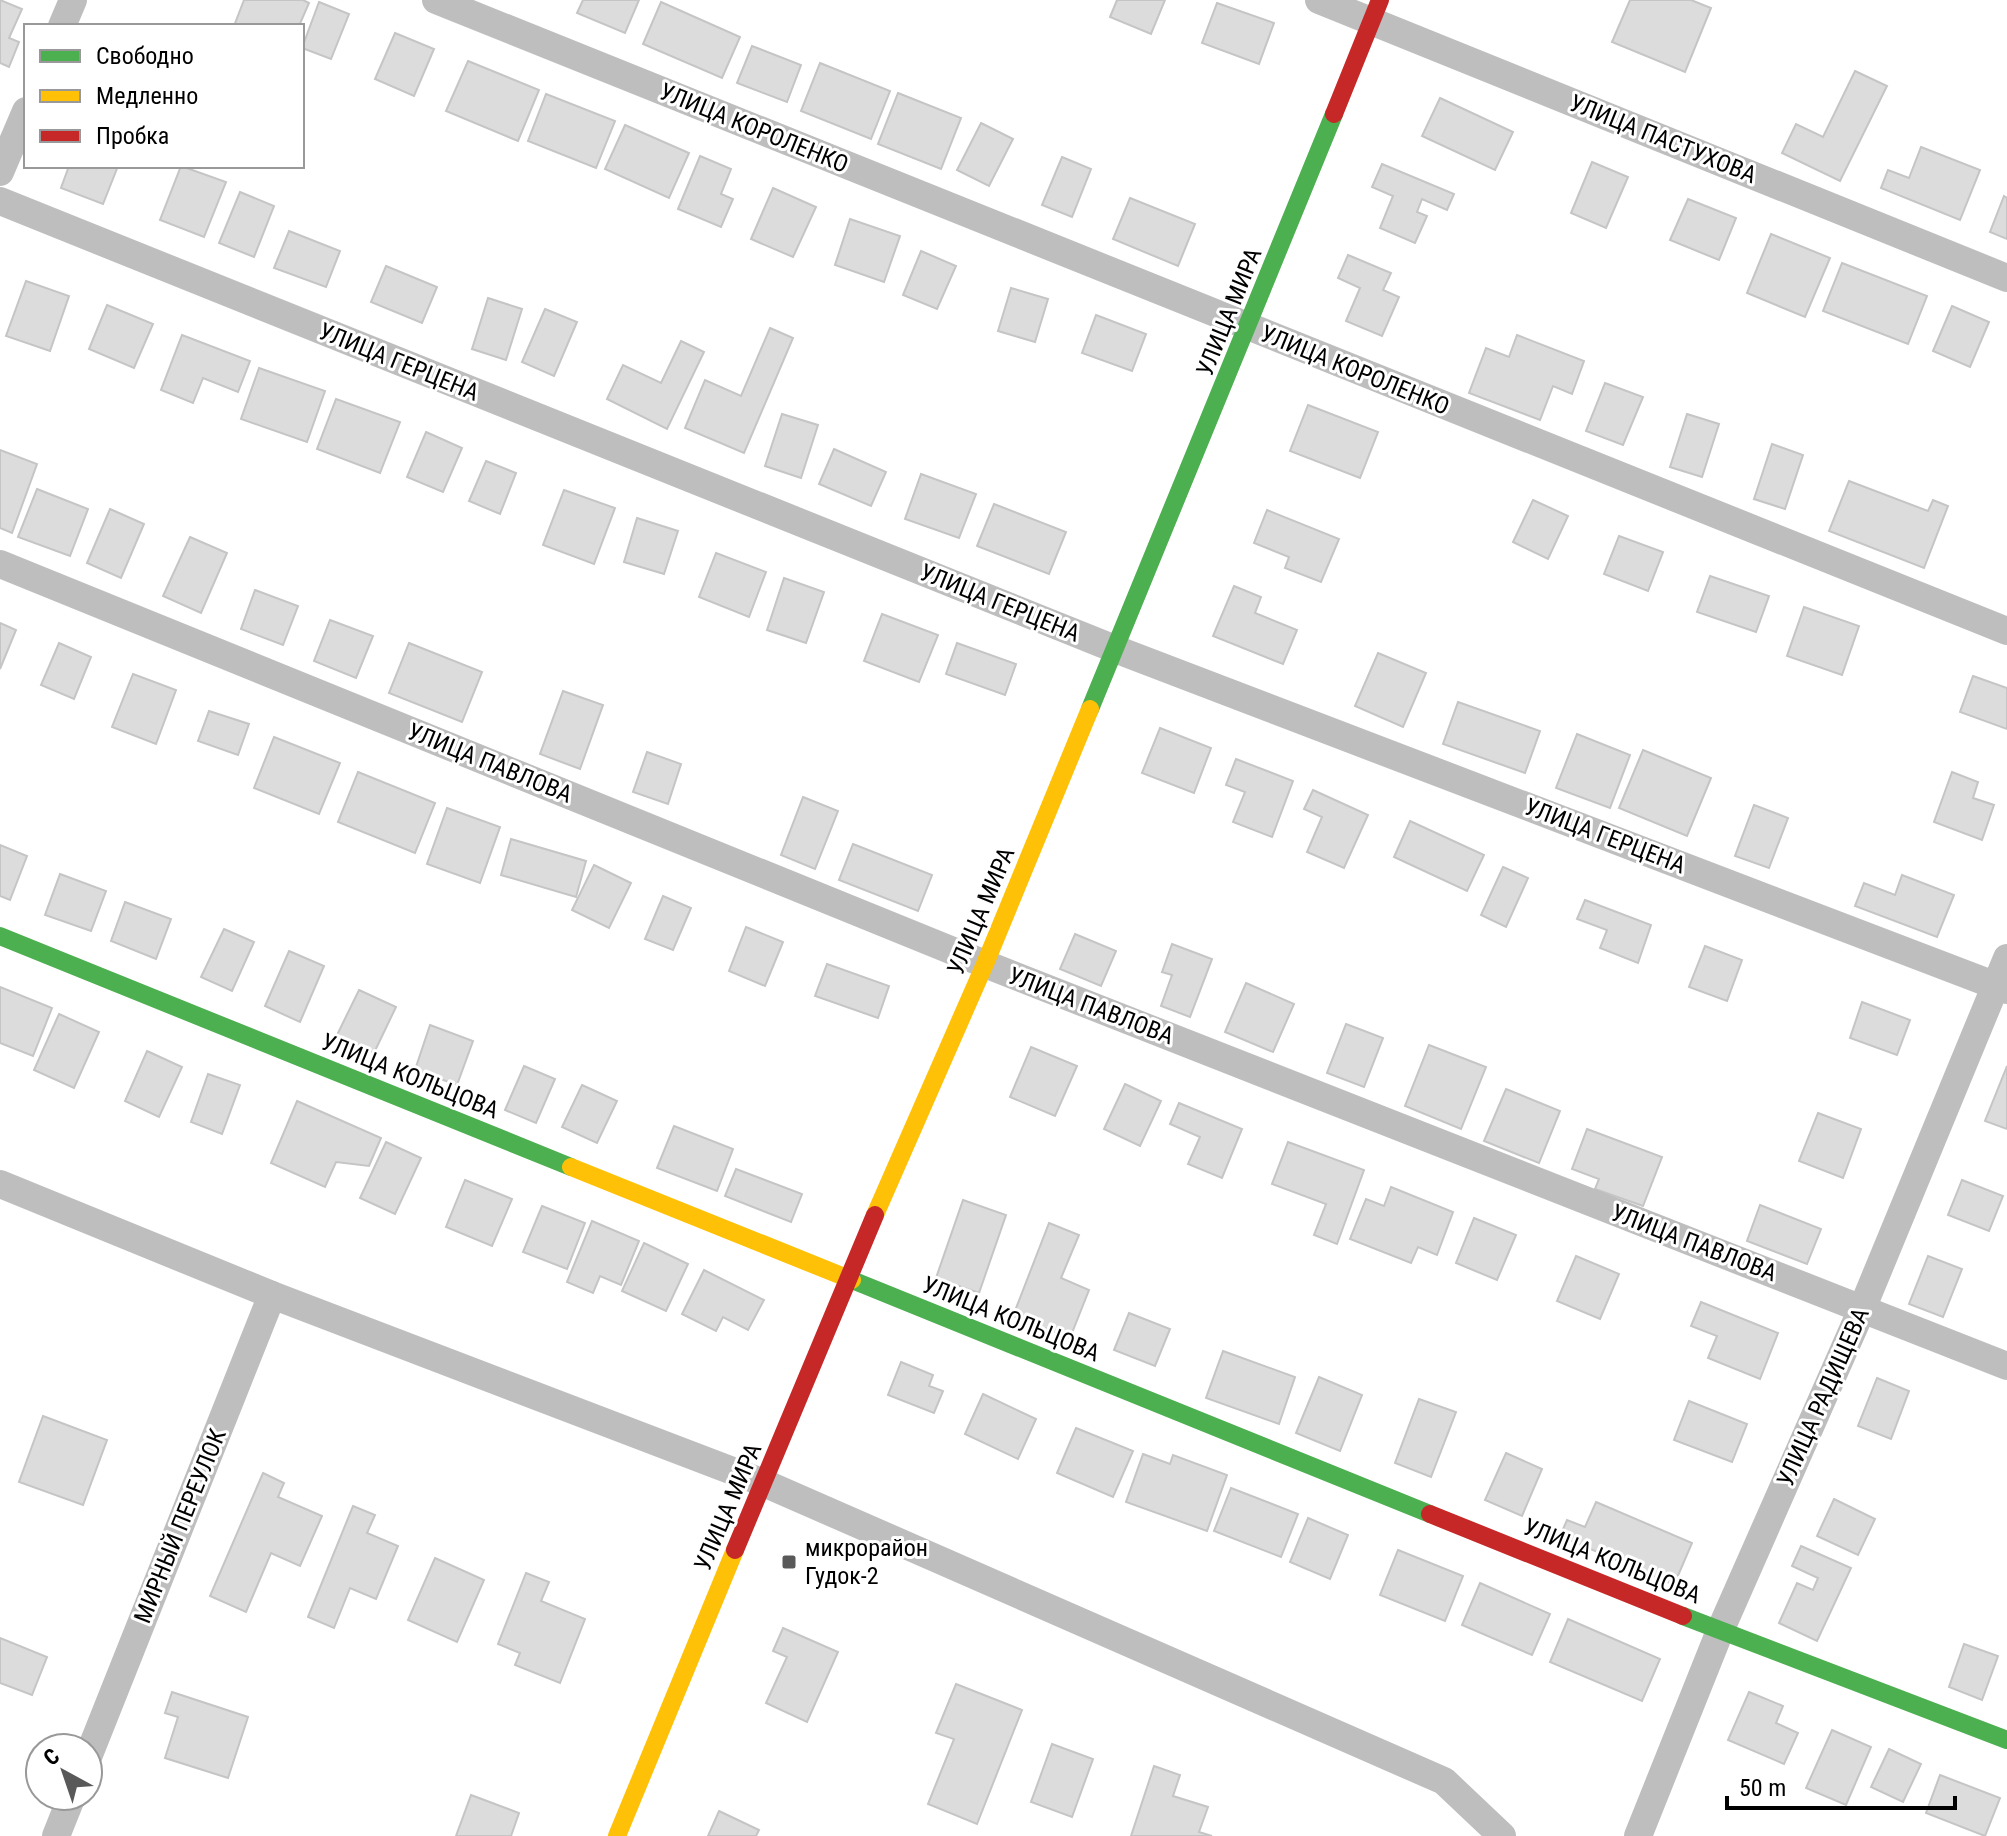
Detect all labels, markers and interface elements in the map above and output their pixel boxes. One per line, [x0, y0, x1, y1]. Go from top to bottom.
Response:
legend [24, 24, 304, 168]
text: Свободно [96, 42, 194, 70]
street label: УЛИЦА КОРОЛЕНКО [656, 77, 852, 179]
text: Медленно [96, 82, 198, 110]
street label: УЛИЦА ПАСТУХОВА [1566, 89, 1761, 189]
text: Пробка [96, 122, 169, 150]
street label: УЛИЦА МИРА [1191, 244, 1267, 380]
street label: УЛИЦА ГЕРЦЕНА [315, 317, 483, 407]
street label: УЛИЦА КОРОЛЕНКО [1257, 319, 1453, 421]
street label: УЛИЦА ГЕРЦЕНА [916, 558, 1084, 648]
street label: УЛИЦА ПАВЛОВА [404, 717, 577, 809]
street label: УЛИЦА ГЕРЦЕНА [1521, 792, 1690, 880]
street label: УЛИЦА МИРА [942, 843, 1020, 979]
street label: УЛИЦА ПАВЛОВА [1004, 962, 1178, 1050]
street label: УЛИЦА КОЛЬЦОВА [317, 1028, 503, 1124]
street label: УЛИЦА ПАВЛОВА [1607, 1199, 1781, 1287]
street label: УЛИЦА КОЛЬЦОВА [918, 1271, 1104, 1367]
street label: УЛИЦА РАДИЩЕВА [1771, 1303, 1875, 1491]
street label: МИРНЫЙ ПЕРЕУЛОК [128, 1424, 232, 1627]
street label: УЛИЦА МИРА [689, 1439, 767, 1575]
street label: УЛИЦА КОЛЬЦОВА [1519, 1513, 1705, 1609]
place label: микрорайон Гудок-2 [805, 1534, 928, 1590]
marker: микрорайон Гудок-2 [780, 1553, 798, 1571]
north arrow [24, 1732, 104, 1812]
text: С [39, 1743, 64, 1771]
scale bar [1727, 1760, 1955, 1810]
text: 50 m [1739, 1774, 1786, 1802]

